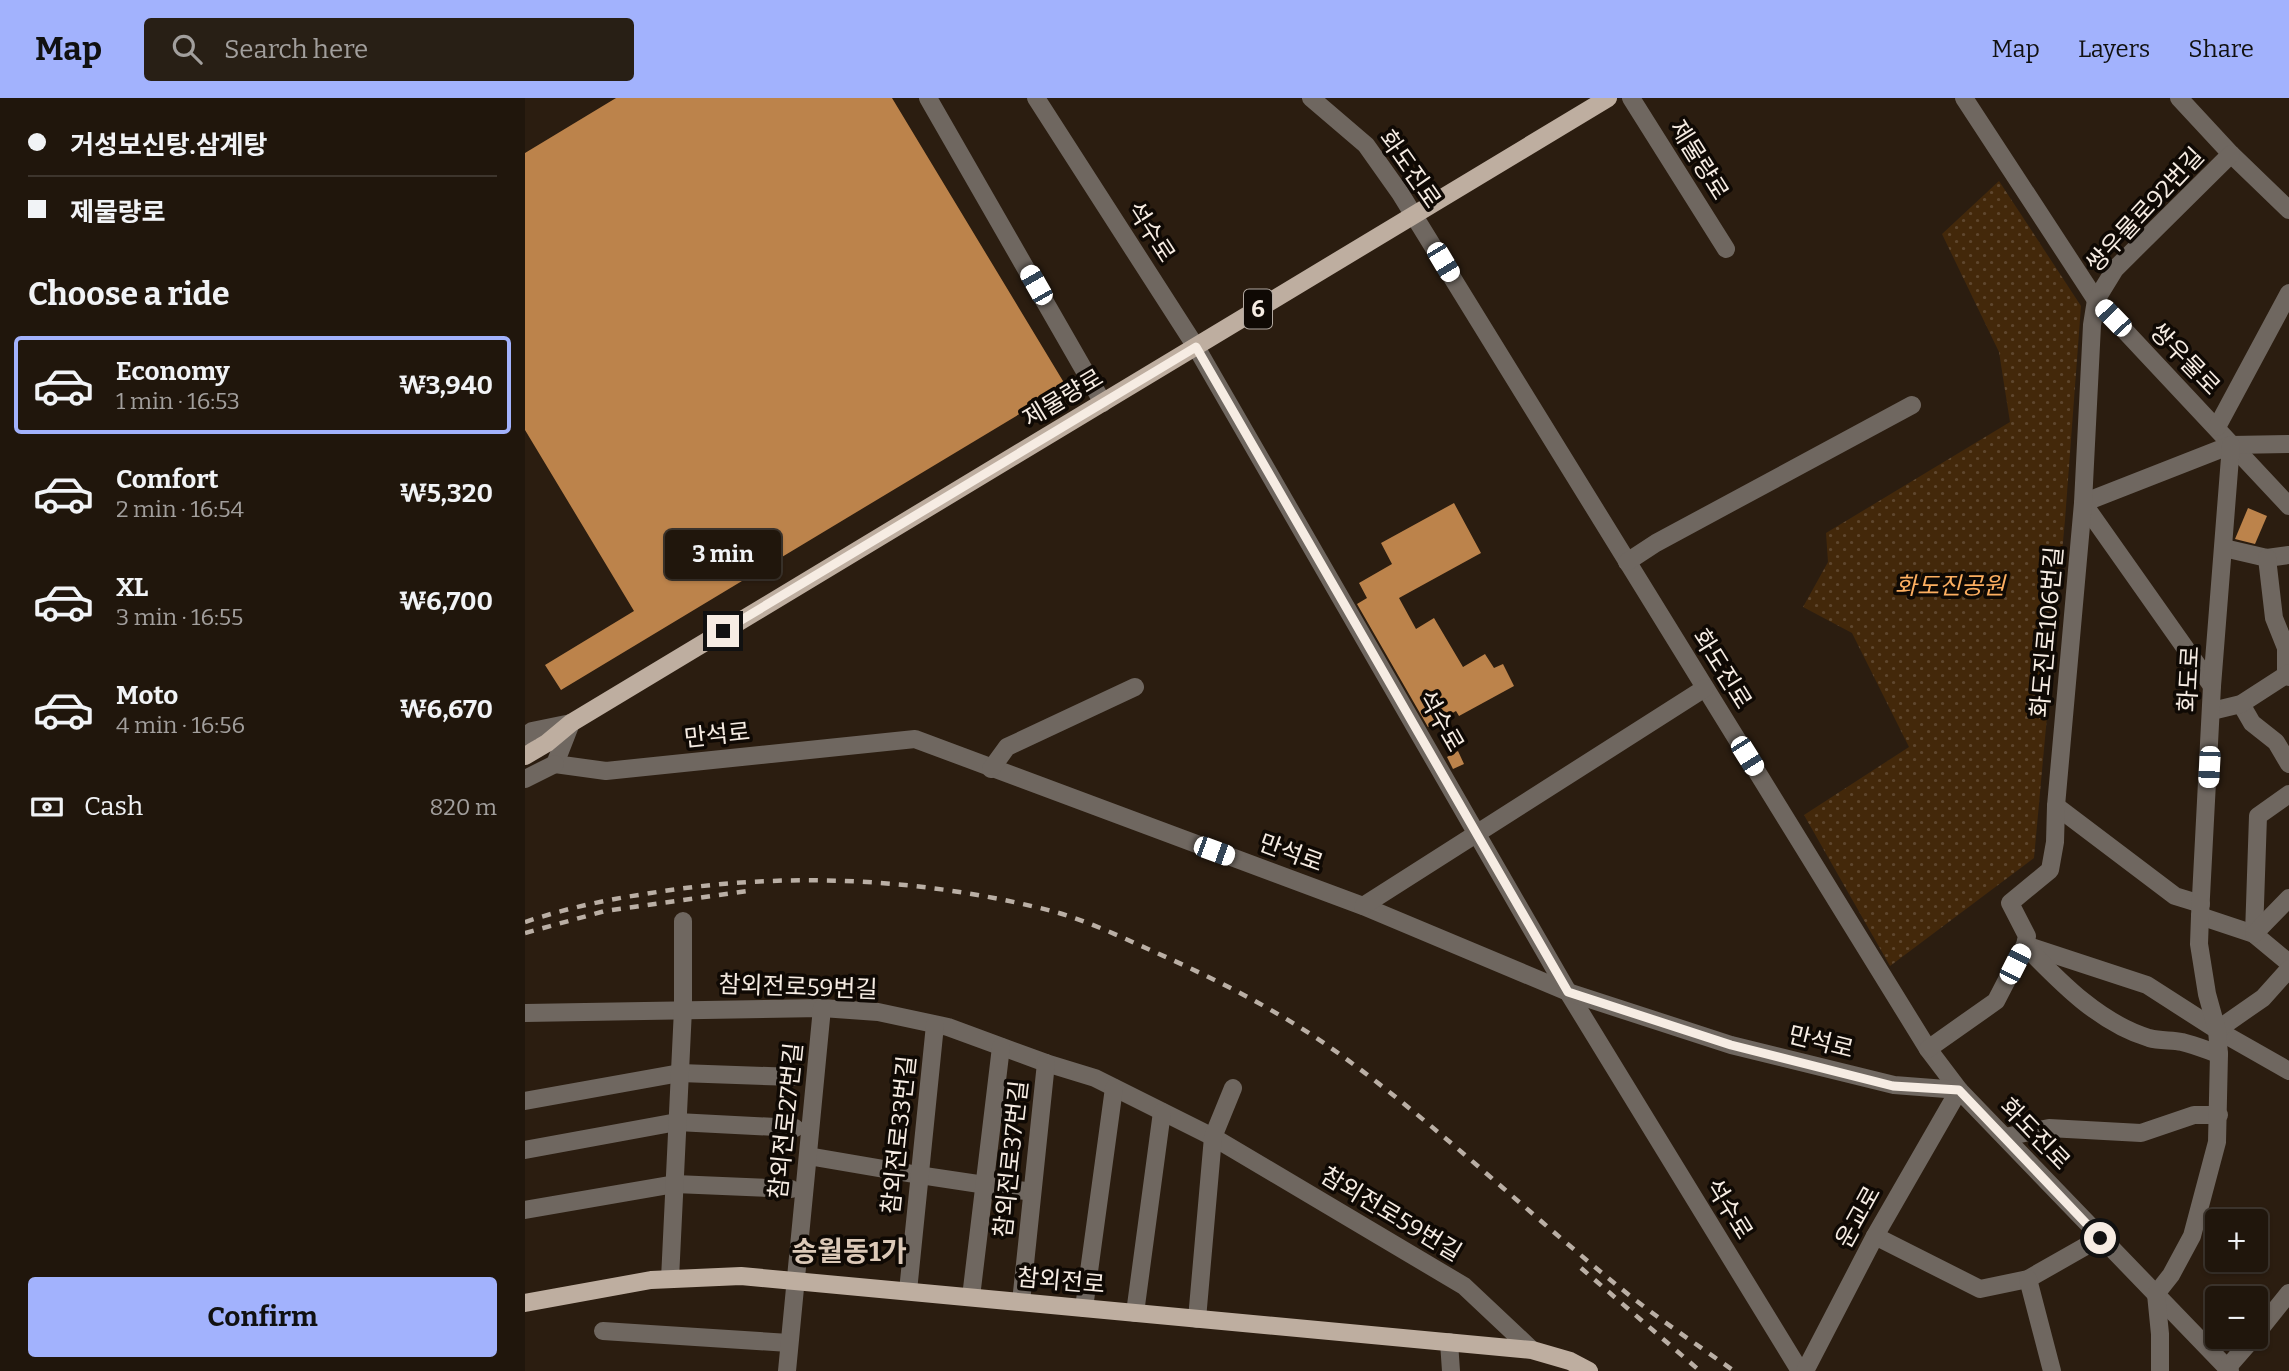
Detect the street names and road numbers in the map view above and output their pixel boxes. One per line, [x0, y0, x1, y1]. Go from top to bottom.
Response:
street label: 제물량로 [1664, 115, 1734, 205]
street label: 화도진로 [1373, 125, 1447, 213]
street label: 쌍우물로92번길 [2080, 142, 2210, 278]
street label: 석수로 [1121, 197, 1181, 267]
road number: 6 [1244, 290, 1272, 328]
street label: 쌍우물로 [2144, 318, 2226, 400]
street label: 제물량로 [1018, 363, 1108, 433]
street label: 화도진로106번길 [2026, 545, 2068, 719]
street label: 화도진로 [1687, 624, 1757, 714]
street label: 화도로 [2173, 645, 2205, 713]
street label: 석수로 [1412, 685, 1470, 757]
street label: 만석로 [683, 718, 751, 752]
street label: 만석로 [1255, 829, 1327, 877]
street label: 참외전로59번길 [718, 970, 878, 1004]
street label: 만석로 [1785, 1020, 1857, 1064]
street label: 참외전로27번길 [764, 1041, 808, 1201]
street label: 참외전로33번길 [877, 1054, 921, 1216]
street label: 참외전로37번길 [989, 1079, 1033, 1239]
street label: 화도진로 [1994, 1093, 2076, 1175]
street label: 참외전로59번길 [1316, 1161, 1466, 1267]
street label: 석수로 [1700, 1173, 1758, 1245]
street label: 운교로 [1830, 1181, 1886, 1253]
street label: 참외전로 [1016, 1263, 1106, 1299]

